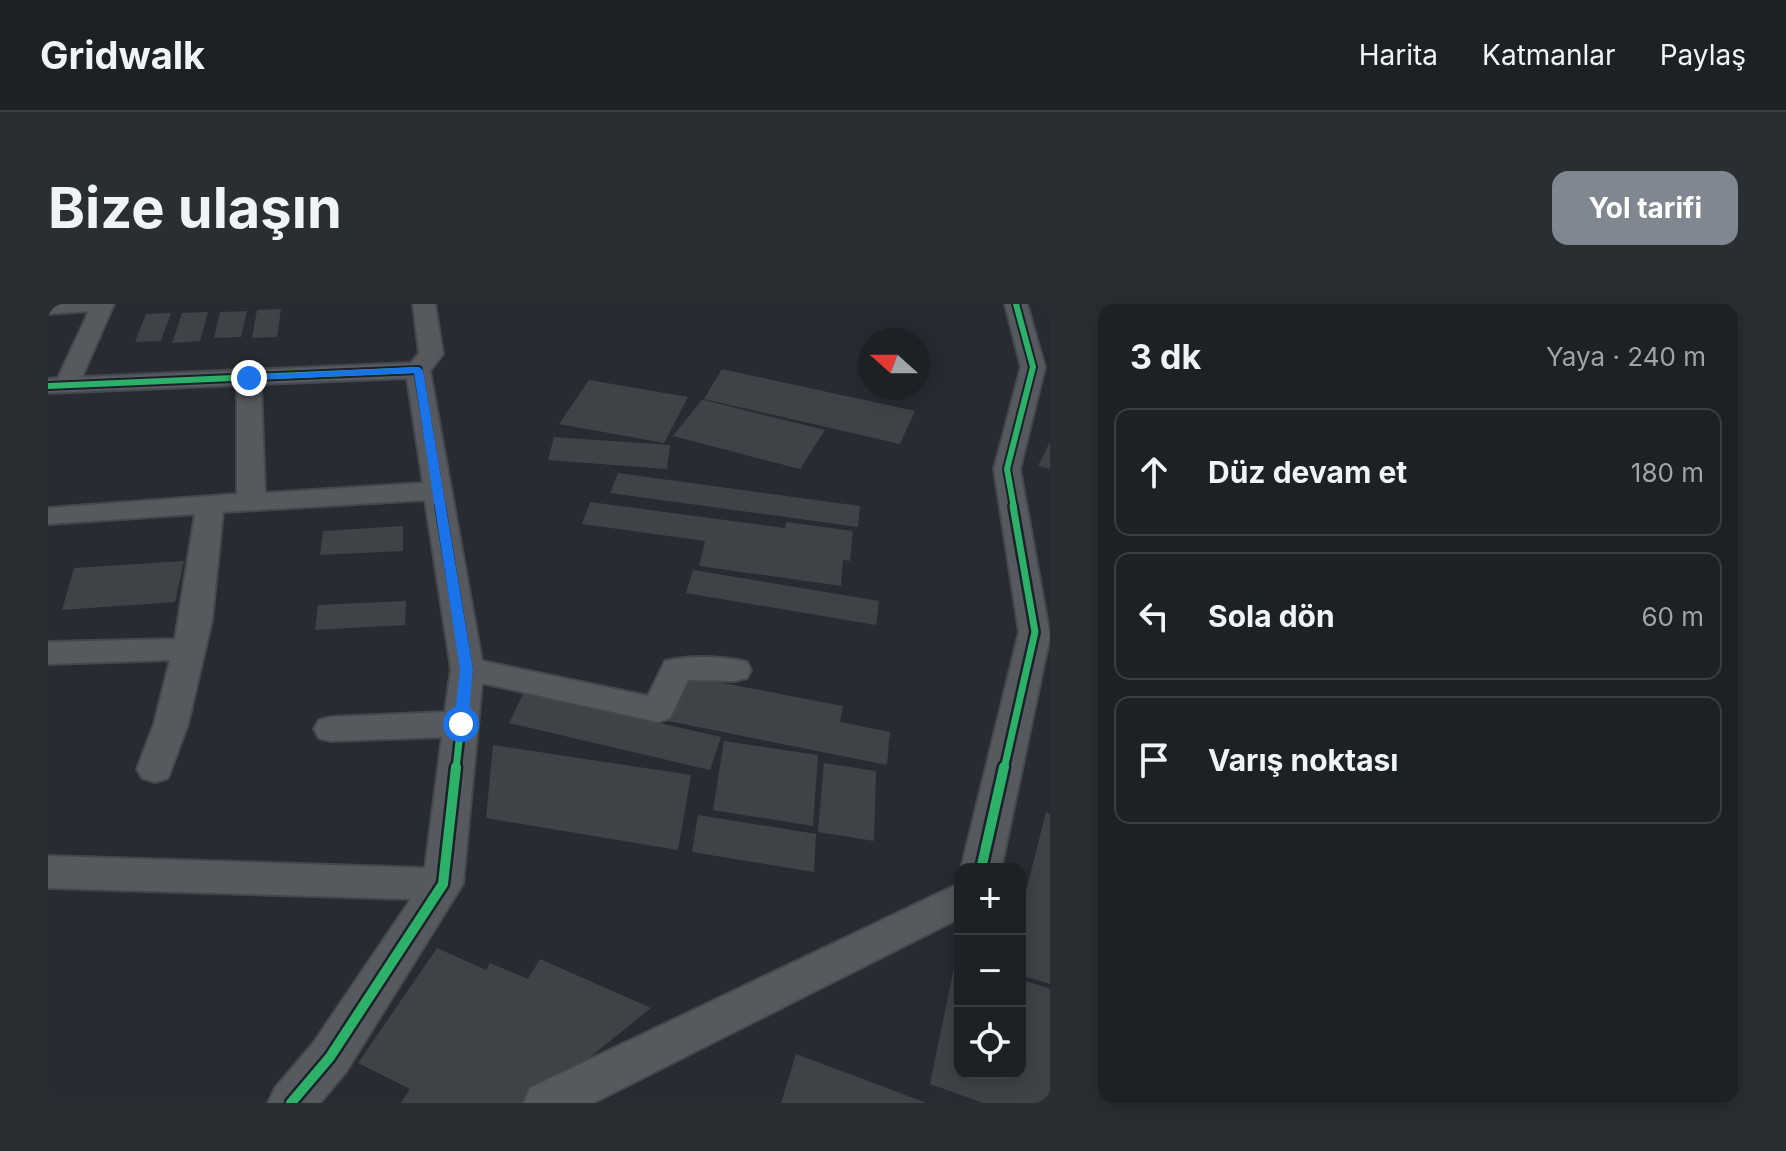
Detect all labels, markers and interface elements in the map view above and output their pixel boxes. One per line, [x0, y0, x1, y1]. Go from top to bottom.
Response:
text: Gridwalk [40, 32, 205, 78]
text: Harita [1359, 38, 1438, 72]
text: Katmanlar [1482, 38, 1616, 72]
text: Paylaş [1660, 38, 1746, 72]
button: Yol tarifi [1552, 171, 1738, 245]
text: Bize ulaşın [48, 174, 342, 242]
north arrow [858, 328, 930, 400]
text: 3 dk [1130, 336, 1201, 377]
text: Yaya · 240 m [1546, 341, 1706, 372]
route end [231, 360, 267, 396]
icon: ahead [1132, 450, 1176, 494]
text: Düz devam et [1208, 454, 1407, 490]
text: 180 m [1631, 457, 1704, 488]
icon: left [1132, 594, 1176, 638]
text: Sola dön [1208, 598, 1335, 634]
text: 60 m [1641, 601, 1704, 632]
route start [443, 706, 479, 742]
icon: arrive [1132, 738, 1176, 782]
text: Varış noktası [1208, 742, 1398, 778]
map controls [954, 863, 1026, 1079]
button: + [954, 863, 1026, 935]
button: − [954, 935, 1026, 1007]
button: locate [954, 1007, 1026, 1079]

